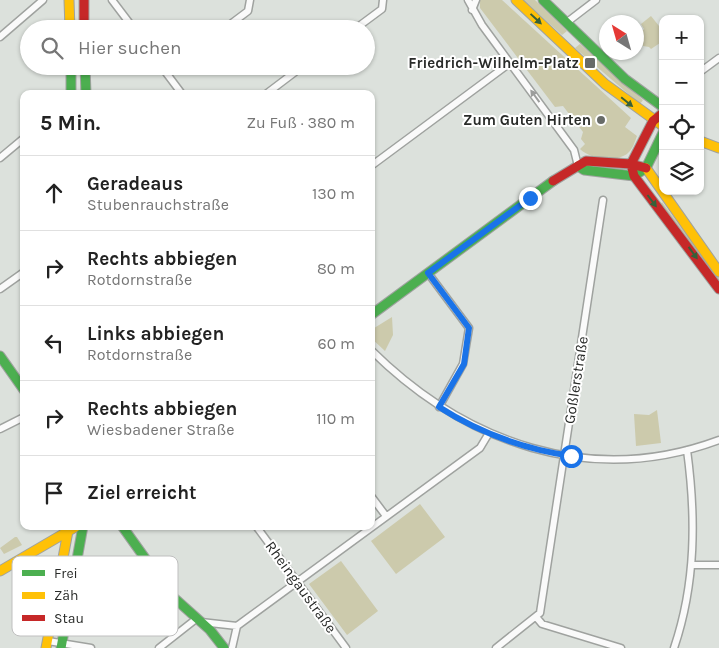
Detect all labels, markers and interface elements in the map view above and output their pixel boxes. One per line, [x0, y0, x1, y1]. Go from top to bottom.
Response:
one-way arrow [529, 13, 541, 25]
north arrow [599, 15, 644, 60]
map controls [659, 15, 704, 195]
button: + [659, 15, 704, 60]
search box [20, 20, 375, 75]
icon: search [38, 34, 66, 62]
text: Hier suchen [78, 37, 181, 59]
place label: Friedrich-Wilhelm-Platz [408, 54, 579, 72]
marker: Friedrich-Wilhelm-Platz [583, 56, 597, 70]
button: − [659, 60, 704, 105]
one-way arrow [530, 89, 540, 103]
one-way arrow [620, 96, 632, 108]
button: locate [659, 105, 704, 150]
text: 5 Min. [40, 111, 100, 135]
place label: Zum Guten Hirten [463, 111, 591, 129]
text: Zu Fuß · 380 m [247, 113, 355, 132]
marker: Zum Guten Hirten [595, 114, 607, 126]
button: layers [659, 150, 704, 195]
text: Geradeaus [87, 173, 183, 195]
icon: ahead [40, 179, 68, 207]
text: 130 m [312, 184, 355, 203]
route end [519, 187, 542, 210]
one-way arrow [647, 194, 657, 208]
text: Stubenrauchstraße [87, 195, 229, 214]
one-way arrow [688, 246, 698, 260]
text: Rechts abbiegen [87, 248, 237, 270]
icon: right [40, 254, 68, 282]
text: 80 m [317, 259, 355, 278]
text: Rotdornstraße [87, 270, 192, 289]
text: Links abbiegen [87, 323, 224, 345]
icon: left [40, 329, 68, 357]
text: 60 m [318, 334, 355, 353]
street label: Goßlerstraße [560, 335, 592, 425]
text: Rotdornstraße [87, 345, 192, 364]
text: Rechts abbiegen [87, 398, 237, 420]
icon: right [40, 404, 68, 432]
text: 110 m [316, 409, 355, 428]
text: Wiesbadener Straße [87, 420, 234, 439]
route start [560, 445, 583, 468]
icon: arrive [40, 479, 68, 507]
text: Ziel erreicht [87, 482, 197, 504]
street label: Rheingaustraße [262, 537, 340, 637]
legend [12, 556, 178, 636]
text: Frei [54, 565, 78, 582]
text: Zäh [54, 587, 78, 604]
text: Stau [54, 610, 84, 627]

